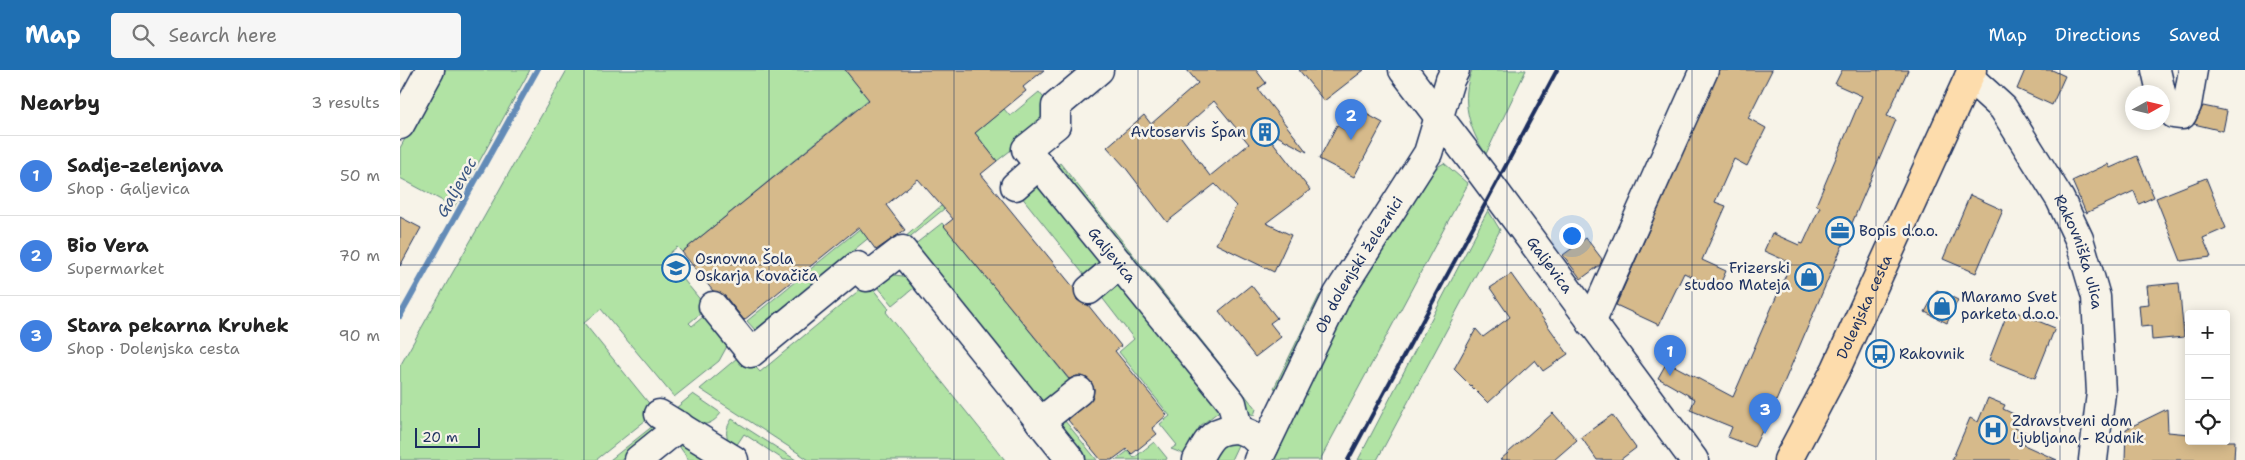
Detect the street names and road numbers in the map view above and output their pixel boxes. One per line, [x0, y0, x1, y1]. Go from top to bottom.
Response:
street label: Rakovniška ulica [2049, 191, 2107, 311]
street label: Ob dolenjski železnici [1310, 192, 1408, 337]
street label: Galjevica [1083, 223, 1141, 287]
street label: Galjevica [1522, 233, 1578, 298]
street label: Dolenjska cesta [1832, 251, 1897, 362]

